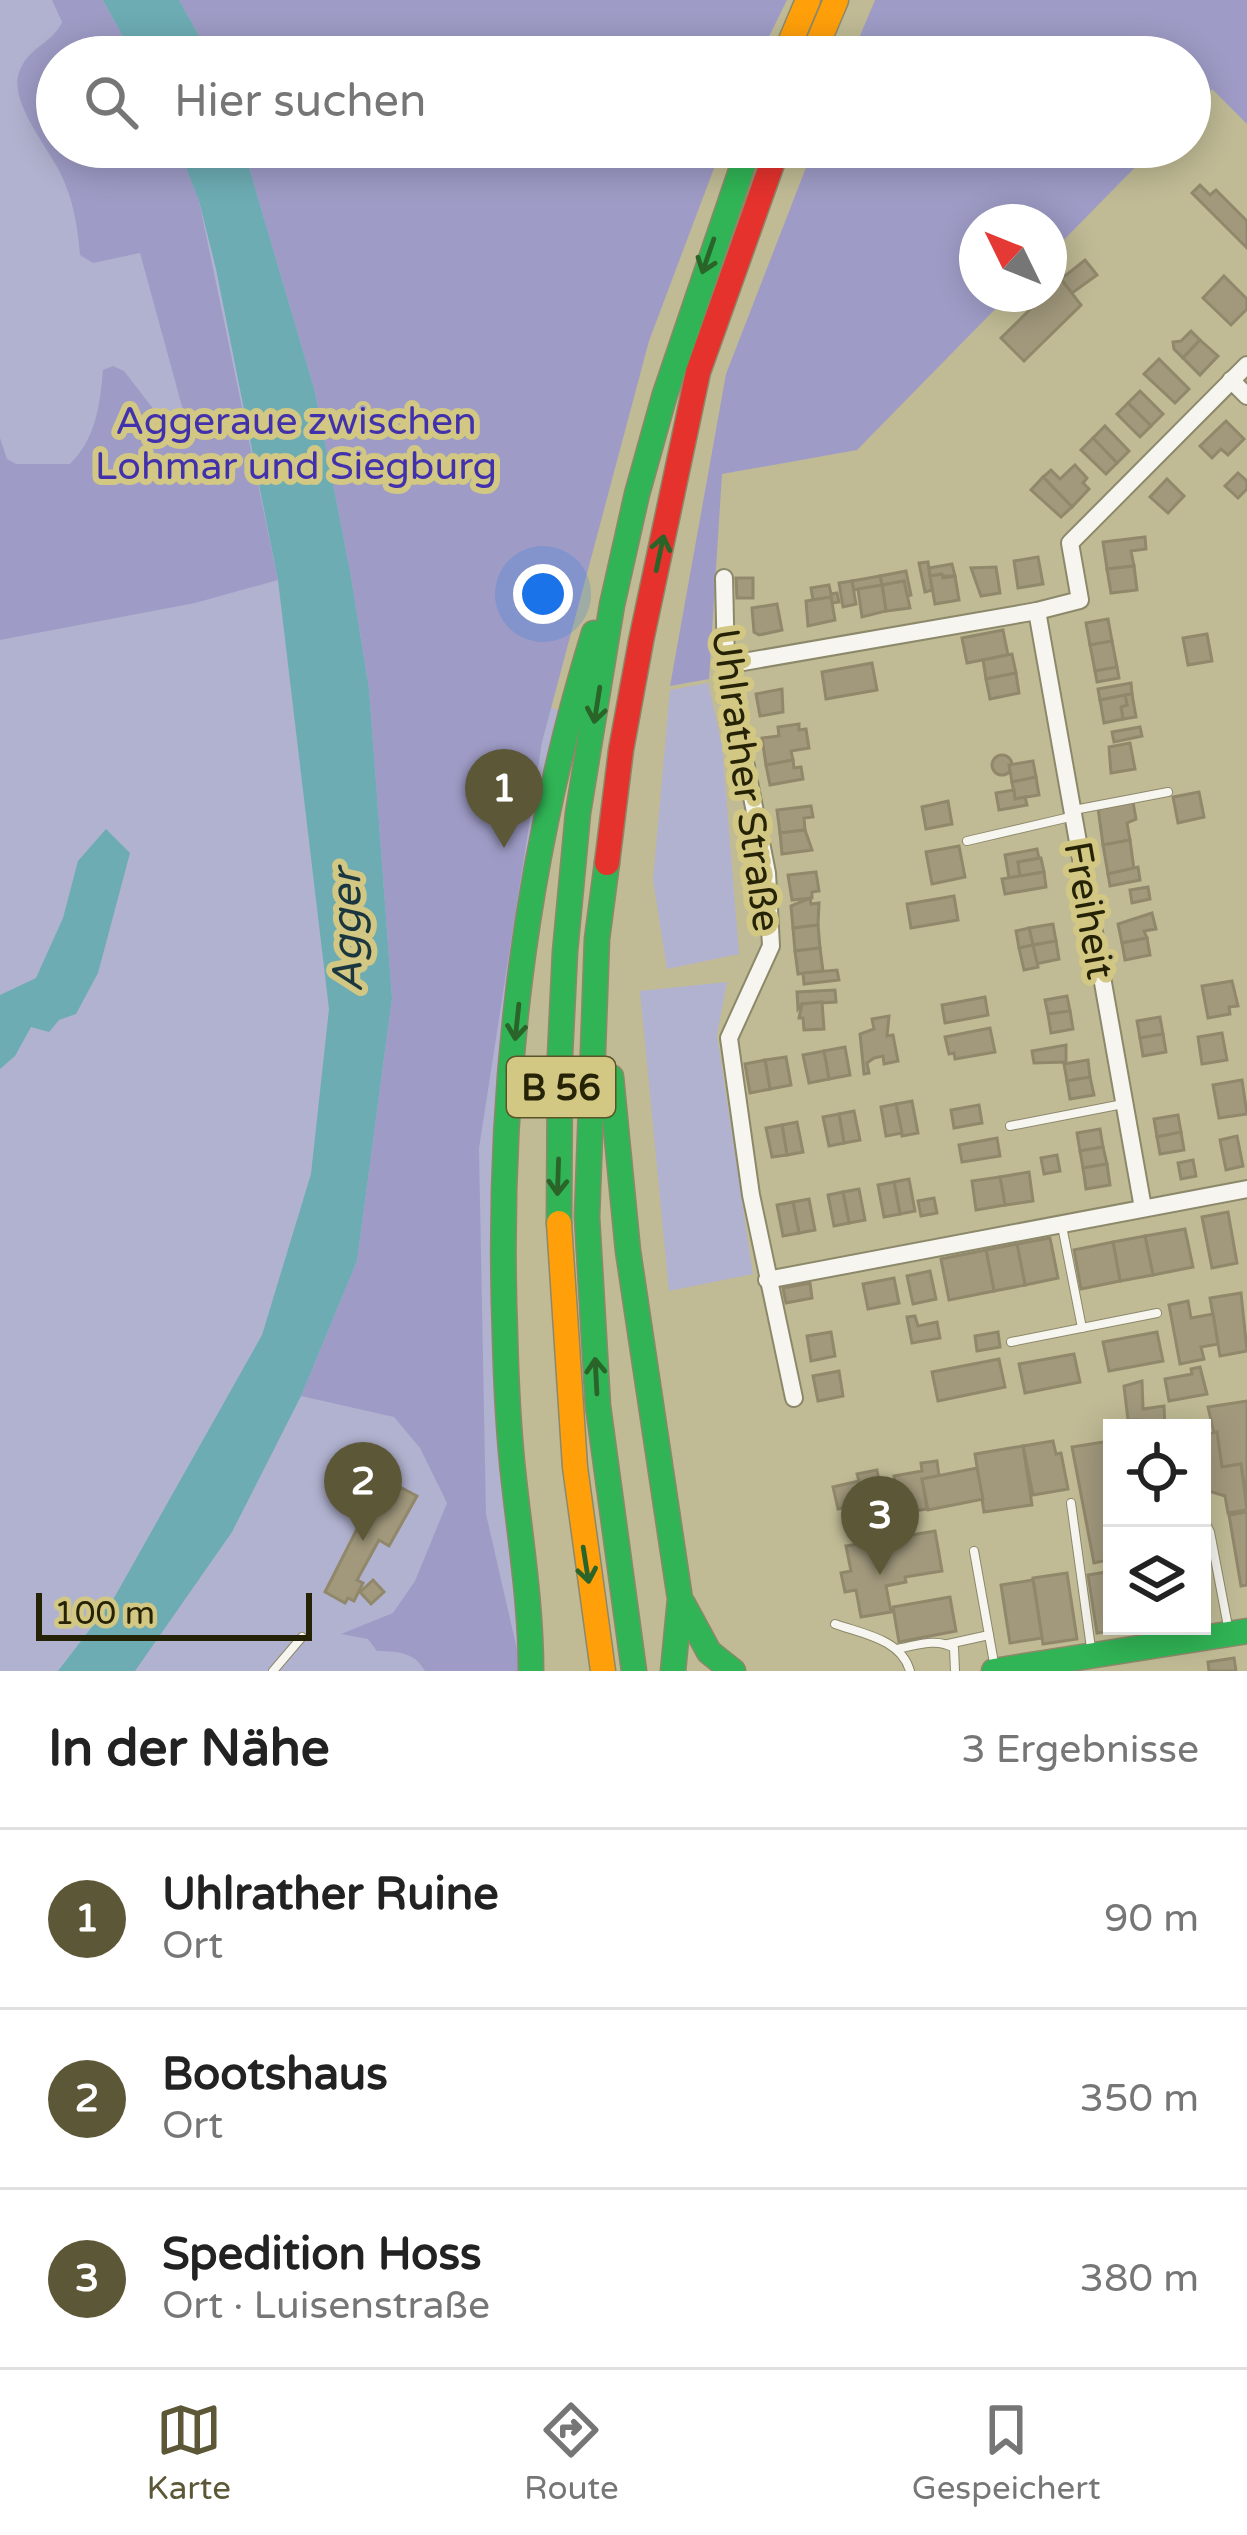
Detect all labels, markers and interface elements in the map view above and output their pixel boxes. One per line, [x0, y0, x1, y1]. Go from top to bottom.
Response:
search box [36, 36, 1211, 168]
icon: search [78, 69, 144, 135]
text: Hier suchen [174, 75, 426, 129]
north arrow [959, 204, 1067, 312]
one-way arrow [695, 237, 717, 275]
park label: Aggeraue zwischen Lohmar und Siegburg [95, 398, 497, 490]
one-way arrow [649, 534, 672, 573]
your location [513, 564, 573, 624]
street label: Uhlrather Straße [701, 626, 790, 935]
one-way arrow [584, 685, 607, 724]
pin: 1 [465, 749, 543, 848]
street label: Freiheit [1053, 838, 1124, 983]
water label: Agger [321, 864, 374, 993]
one-way arrow [505, 1002, 527, 1041]
road number: B 56 [507, 1057, 615, 1117]
one-way arrow [547, 1157, 570, 1196]
one-way arrow [584, 1357, 607, 1396]
map controls [1103, 1419, 1211, 1635]
button: locate [1103, 1419, 1211, 1527]
pin: 2 [324, 1442, 402, 1541]
pin: 3 [841, 1476, 919, 1575]
button: layers [1103, 1527, 1211, 1635]
one-way arrow [575, 1545, 598, 1584]
scale bar [36, 1587, 312, 1640]
text: 100 m [54, 1594, 155, 1633]
text: In der Nähe [48, 1718, 330, 1780]
text: 3 Ergebnisse [961, 1726, 1199, 1773]
text: Uhlrather Ruine [162, 1868, 499, 1922]
text: 1 [75, 1895, 99, 1942]
text: 90 m [1104, 1895, 1199, 1942]
text: Ort [162, 1922, 223, 1969]
text: Bootshaus [162, 2048, 388, 2102]
text: 2 [75, 2075, 99, 2122]
text: 350 m [1080, 2075, 1199, 2122]
text: Ort [162, 2102, 223, 2149]
text: Spedition Hoss [162, 2228, 482, 2282]
text: 3 [75, 2255, 99, 2302]
text: 380 m [1080, 2255, 1199, 2302]
text: Ort · Luisenstraße [162, 2282, 490, 2329]
tab: Karte [147, 2397, 231, 2508]
tab: Route [524, 2397, 619, 2508]
tab: Gespeichert [912, 2397, 1100, 2508]

